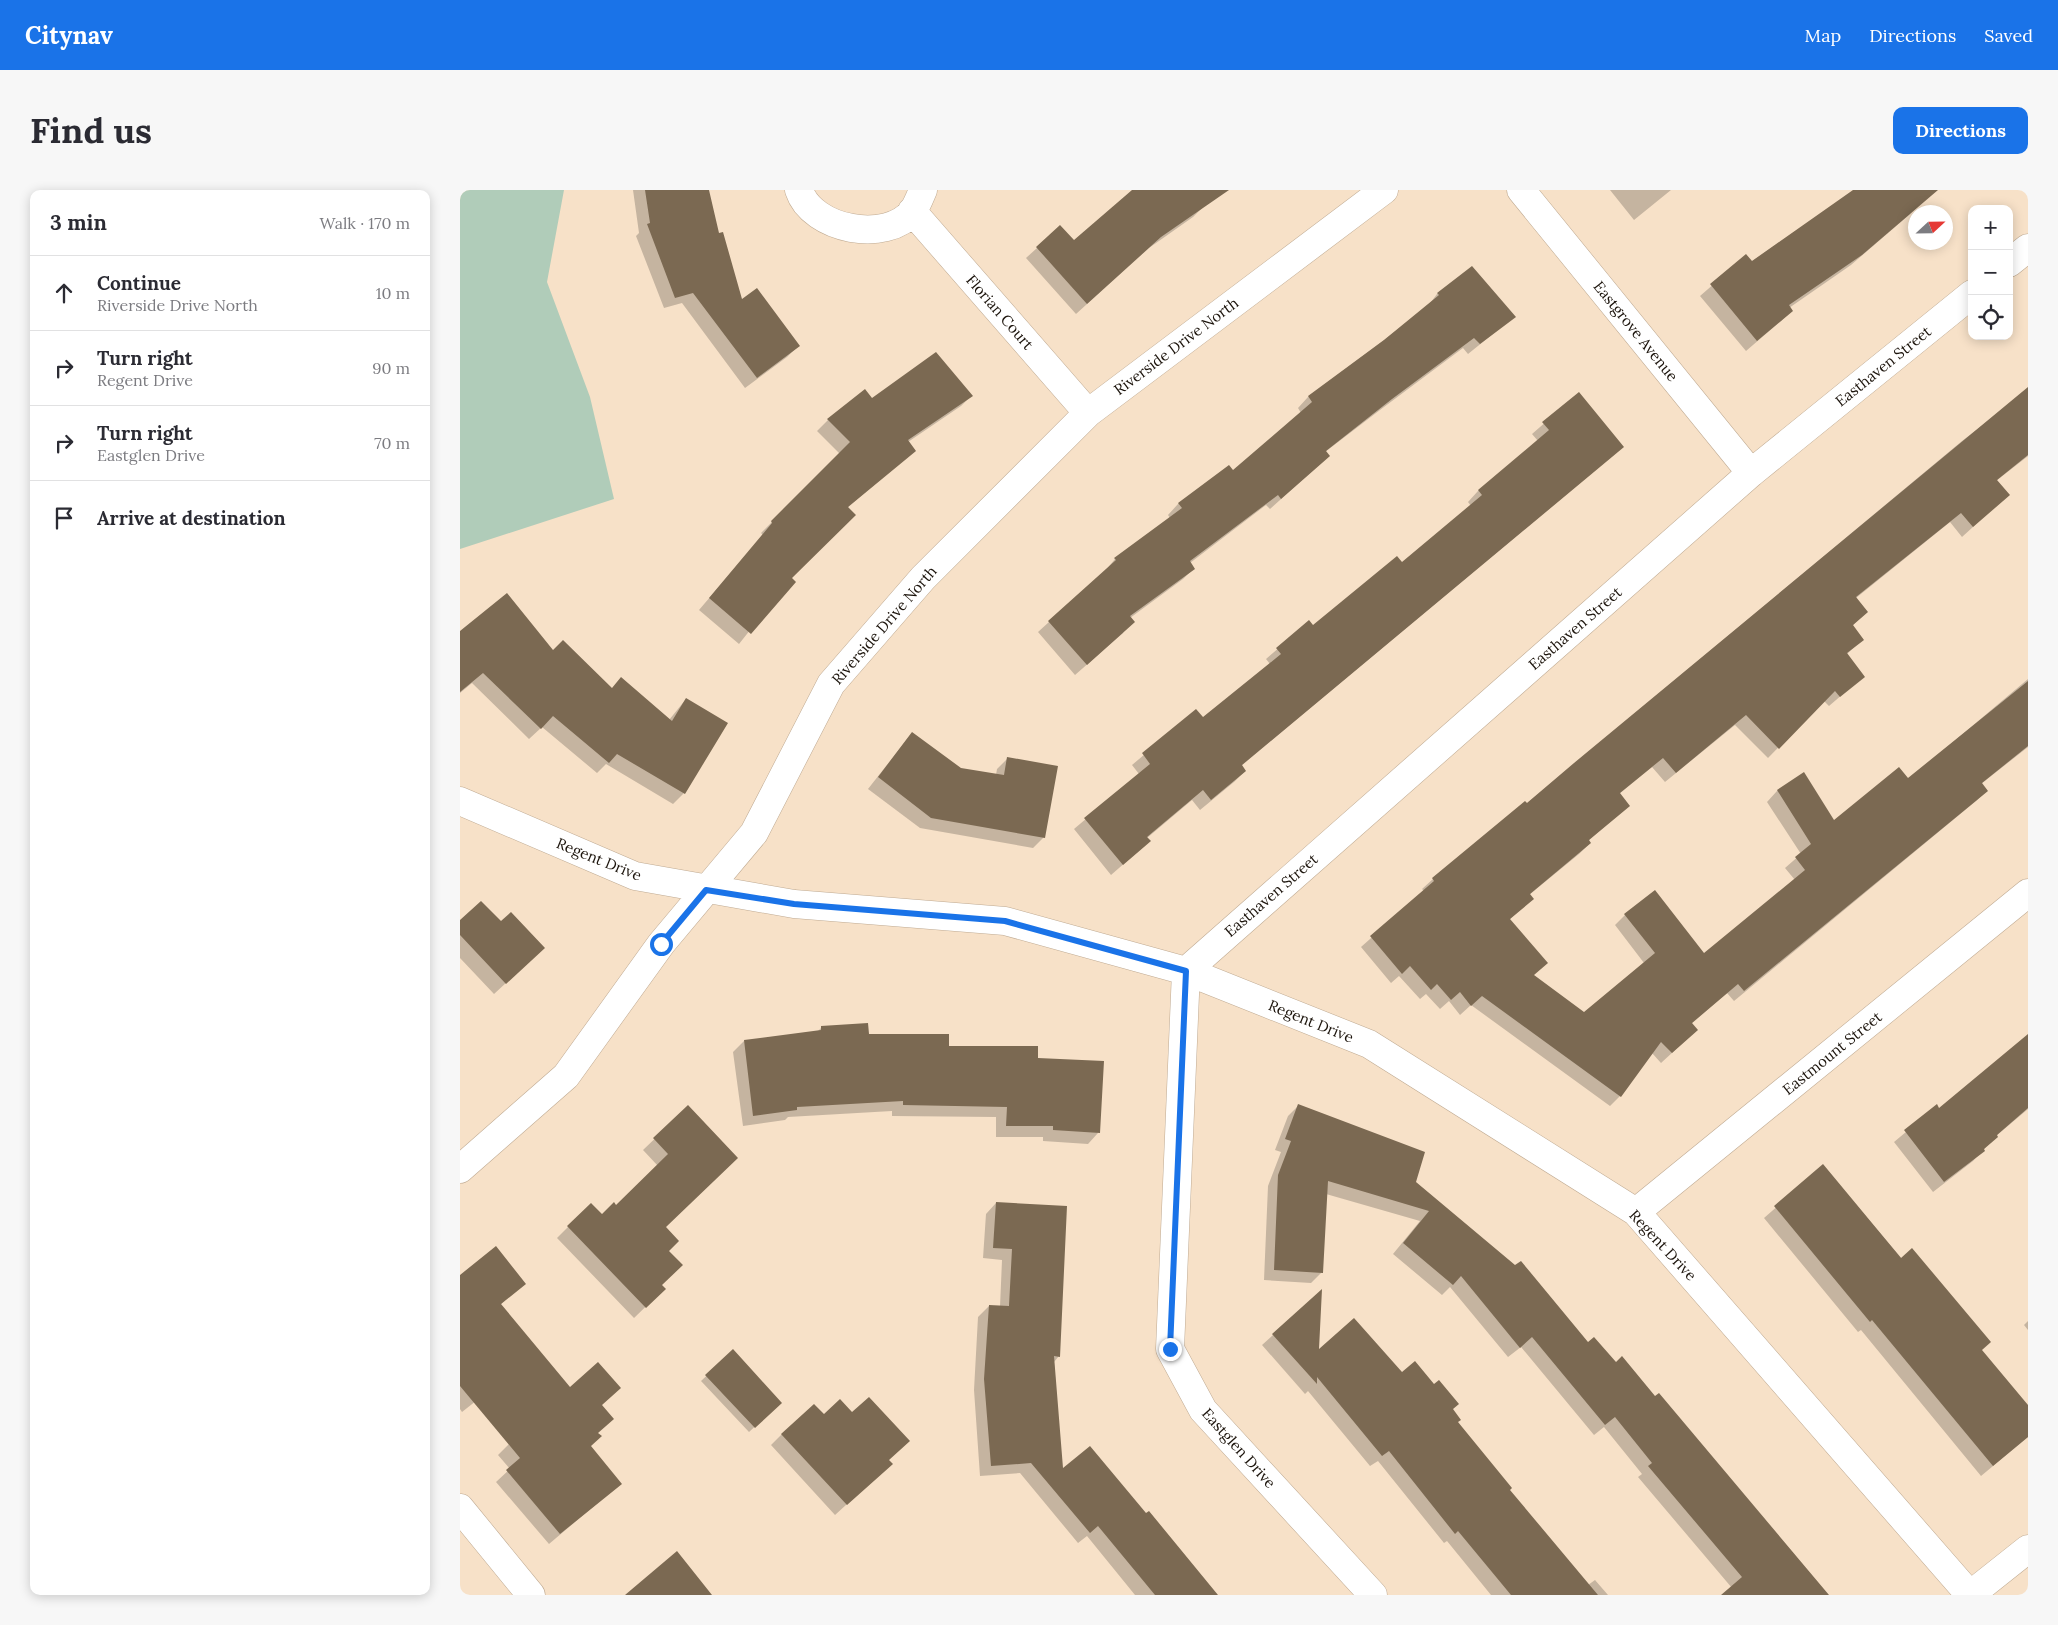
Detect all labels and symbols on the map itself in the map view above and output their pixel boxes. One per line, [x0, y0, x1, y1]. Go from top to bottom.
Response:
north arrow [1908, 205, 1953, 250]
street label: Florian Court [962, 271, 1038, 354]
street label: Eastgrove Avenue [1590, 277, 1682, 385]
street label: Riverside Drive North [1110, 293, 1242, 399]
street label: Easthaven Street [1831, 322, 1935, 410]
street label: Riverside Drive North [827, 562, 941, 688]
street label: Easthaven Street [1524, 582, 1626, 674]
street label: Regent Drive [554, 833, 644, 885]
street label: Easthaven Street [1220, 849, 1322, 941]
route start [650, 933, 673, 956]
street label: Regent Drive [1266, 995, 1356, 1047]
street label: Eastmount Street [1779, 1007, 1886, 1099]
street label: Regent Drive [1625, 1206, 1701, 1284]
route end [1159, 1338, 1182, 1361]
street label: Eastglen Drive [1198, 1404, 1280, 1492]

